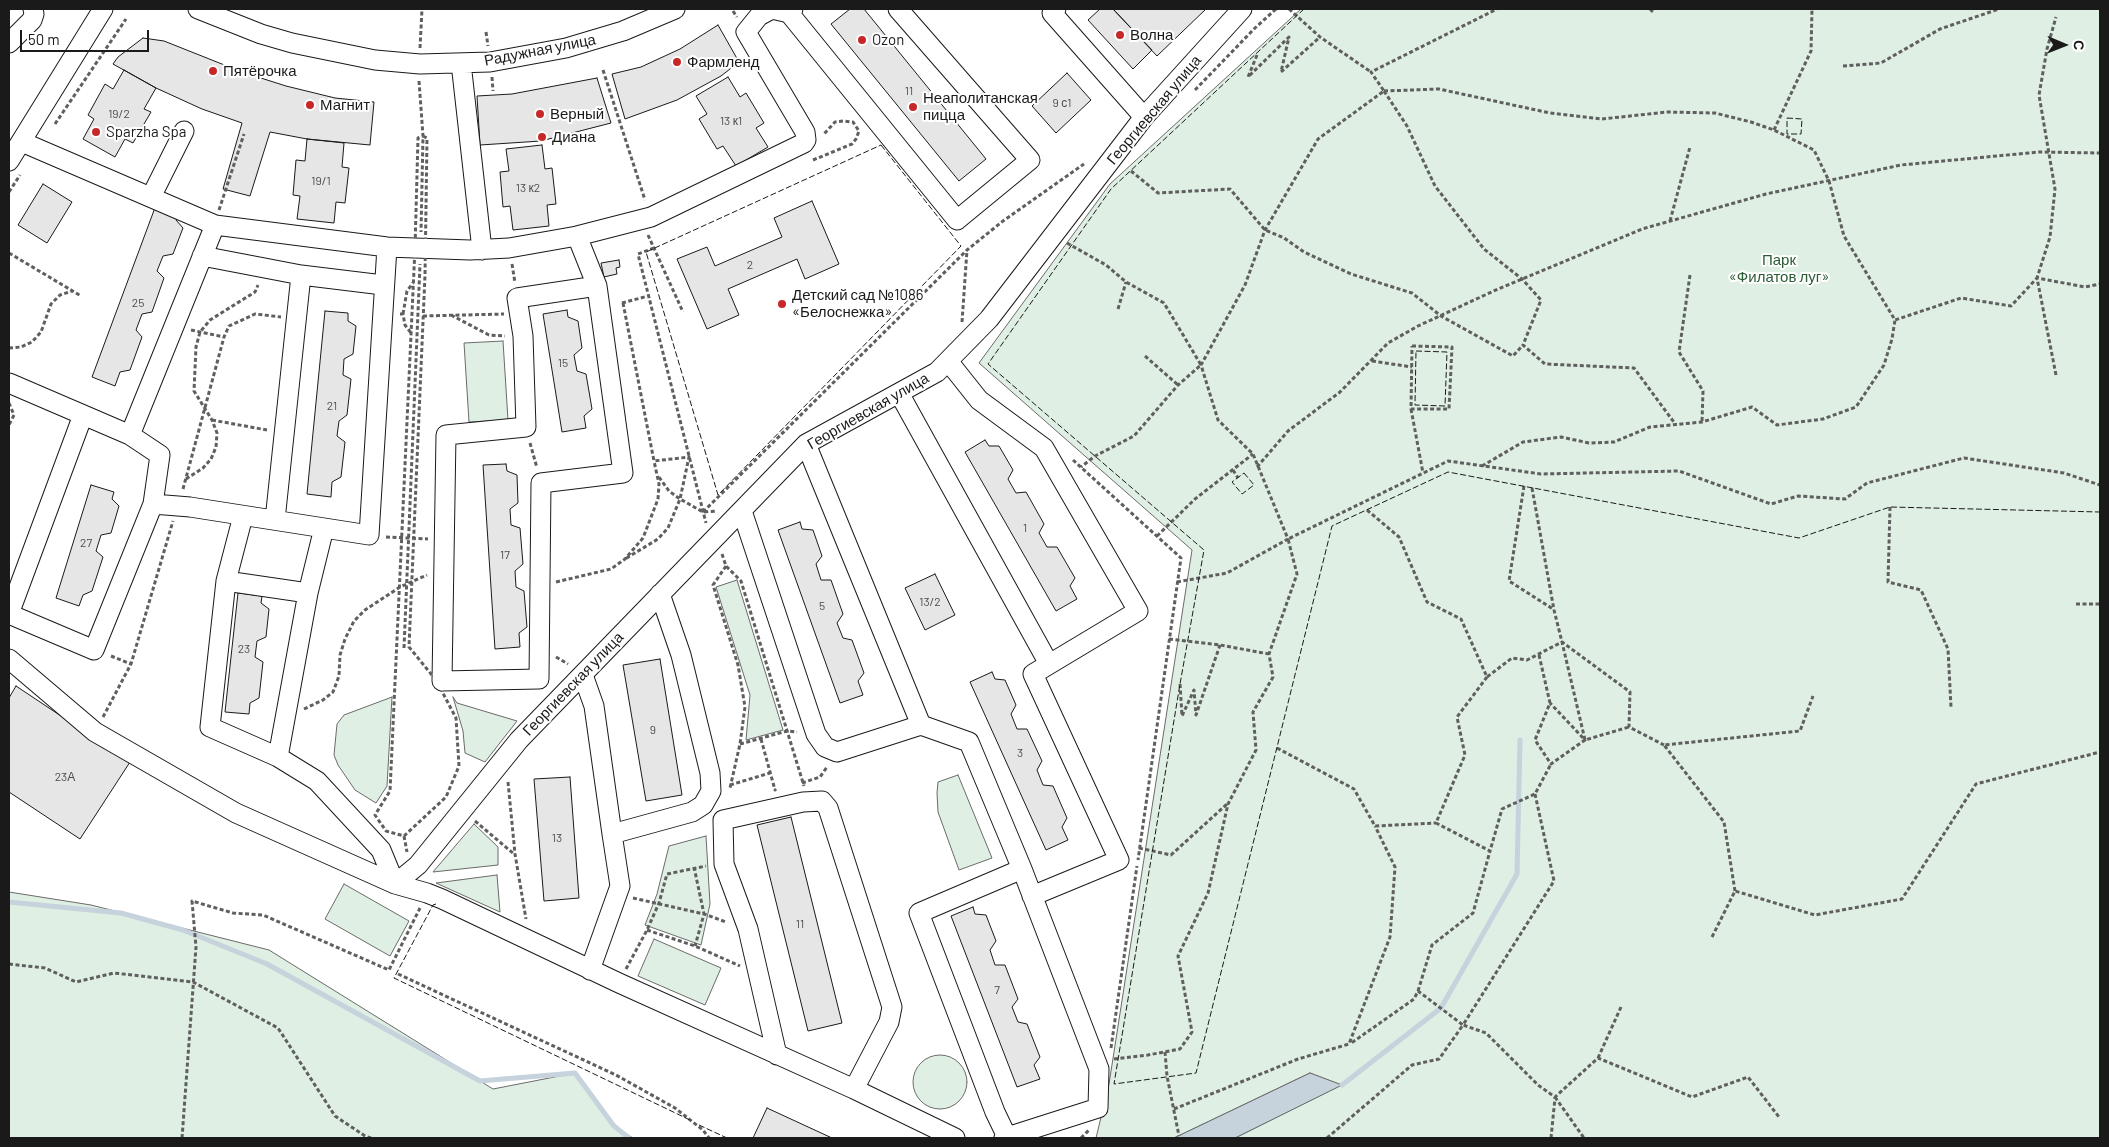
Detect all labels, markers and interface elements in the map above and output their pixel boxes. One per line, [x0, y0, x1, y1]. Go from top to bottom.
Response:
scale bar [22, 20, 151, 52]
north arrow [2039, 20, 2089, 70]
place label: Волна [1130, 26, 1173, 44]
marker: Волна [1114, 29, 1126, 41]
text: 50 m [28, 30, 60, 48]
street label: Радужная улица [483, 30, 597, 70]
place label: Ozon [872, 31, 904, 49]
marker: Ozon [856, 34, 868, 46]
text: С [2071, 40, 2088, 50]
street label: Георгиевская улица [1103, 52, 1205, 168]
place label: Фармленд [687, 53, 760, 71]
marker: Фармленд [671, 56, 683, 68]
place label: Пятёрочка [223, 62, 297, 80]
marker: Пятёрочка [207, 65, 219, 77]
house number: 11 [905, 84, 913, 98]
place label: Неаполитанская пицца [923, 89, 1038, 124]
place label: Магнит [320, 96, 370, 114]
house number: 9 с1 [1053, 96, 1071, 110]
marker: Магнит [304, 99, 316, 111]
marker: Неаполитанская пицца [907, 101, 919, 113]
place label: Верный [550, 105, 604, 123]
house number: 19/2 [108, 107, 130, 121]
marker: Верный [534, 108, 546, 120]
house number: 13 к1 [720, 114, 742, 128]
place label: Sparzha Spa [106, 123, 186, 141]
marker: Sparzha Spa [90, 126, 102, 138]
place label: Диана [552, 128, 596, 146]
marker: Диана [536, 131, 548, 143]
house number: 19/1 [311, 174, 331, 188]
house number: 13 к2 [516, 181, 540, 195]
park label: Парк «Филатов луг» [1729, 251, 1829, 286]
house number: 2 [747, 258, 753, 272]
place label: Детский сад №1086 «Белоснежка» [792, 286, 923, 321]
house number: 25 [132, 296, 144, 310]
marker: Детский сад №1086 «Белоснежка» [776, 298, 788, 310]
house number: 15 [558, 356, 568, 370]
street label: Георгиевская улица [804, 369, 932, 453]
house number: 21 [327, 399, 337, 413]
house number: 1 [1023, 521, 1027, 535]
house number: 27 [80, 536, 92, 550]
house number: 17 [500, 548, 510, 562]
house number: 13/2 [919, 595, 941, 609]
house number: 5 [819, 599, 825, 613]
street label: Георгиевская улица [519, 628, 627, 740]
house number: 23 [238, 642, 250, 656]
house number: 9 [650, 723, 656, 737]
house number: 3 [1017, 746, 1023, 760]
house number: 23А [55, 770, 75, 784]
house number: 13 [552, 831, 562, 845]
house number: 11 [796, 917, 804, 931]
house number: 7 [994, 983, 1000, 997]

